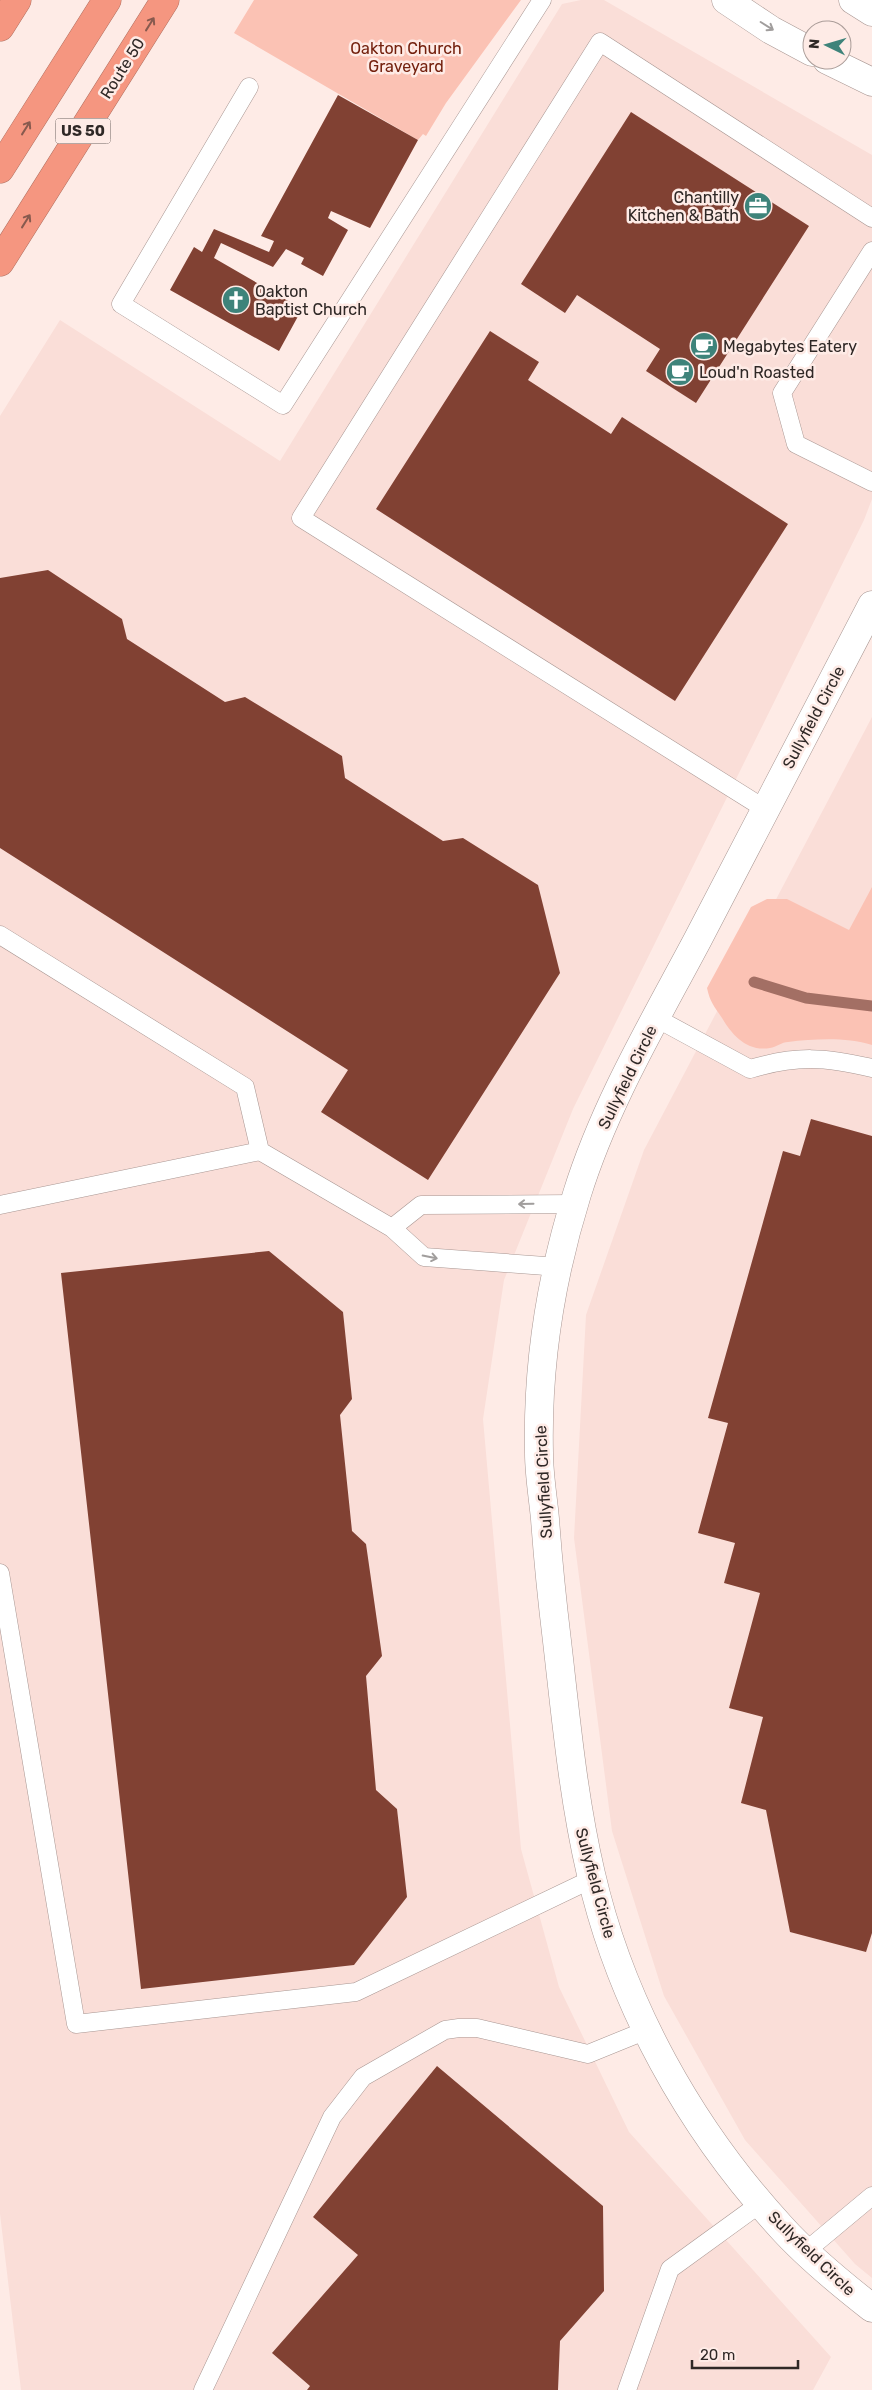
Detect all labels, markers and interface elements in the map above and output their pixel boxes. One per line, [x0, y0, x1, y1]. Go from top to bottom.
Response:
one-way arrow [145, 17, 155, 31]
north arrow [802, 20, 852, 70]
one-way arrow [759, 22, 773, 32]
street label: Route 50 [96, 34, 148, 102]
text: N [806, 38, 823, 50]
park label: Oakton Church Graveyard [350, 39, 462, 76]
road number: US 50 [56, 118, 110, 144]
one-way arrow [21, 122, 31, 136]
place label: Chantilly Kitchen & Bath [628, 188, 739, 225]
office icon: Chantilly Kitchen & Bath [743, 191, 773, 221]
one-way arrow [21, 214, 31, 228]
place label: Oakton Baptist Church [255, 282, 367, 319]
church icon: Oakton Baptist Church [221, 285, 251, 315]
cafe icon: Megabytes Eatery [689, 331, 719, 361]
place label: Megabytes Eatery [723, 337, 857, 356]
cafe icon: Loud'n Roasted [665, 357, 695, 387]
place label: Loud'n Roasted [699, 363, 814, 382]
street label: Sullyfield Circle [778, 663, 848, 772]
street label: Sullyfield Circle [594, 1022, 661, 1132]
one-way arrow [518, 1199, 534, 1209]
one-way arrow [422, 1252, 438, 1262]
street label: Sullyfield Circle [531, 1425, 556, 1539]
street label: Sullyfield Circle [572, 1826, 619, 1940]
street label: Sullyfield Circle [764, 2207, 859, 2300]
scale bar [692, 2338, 798, 2370]
text: 20 m [700, 2346, 735, 2364]

